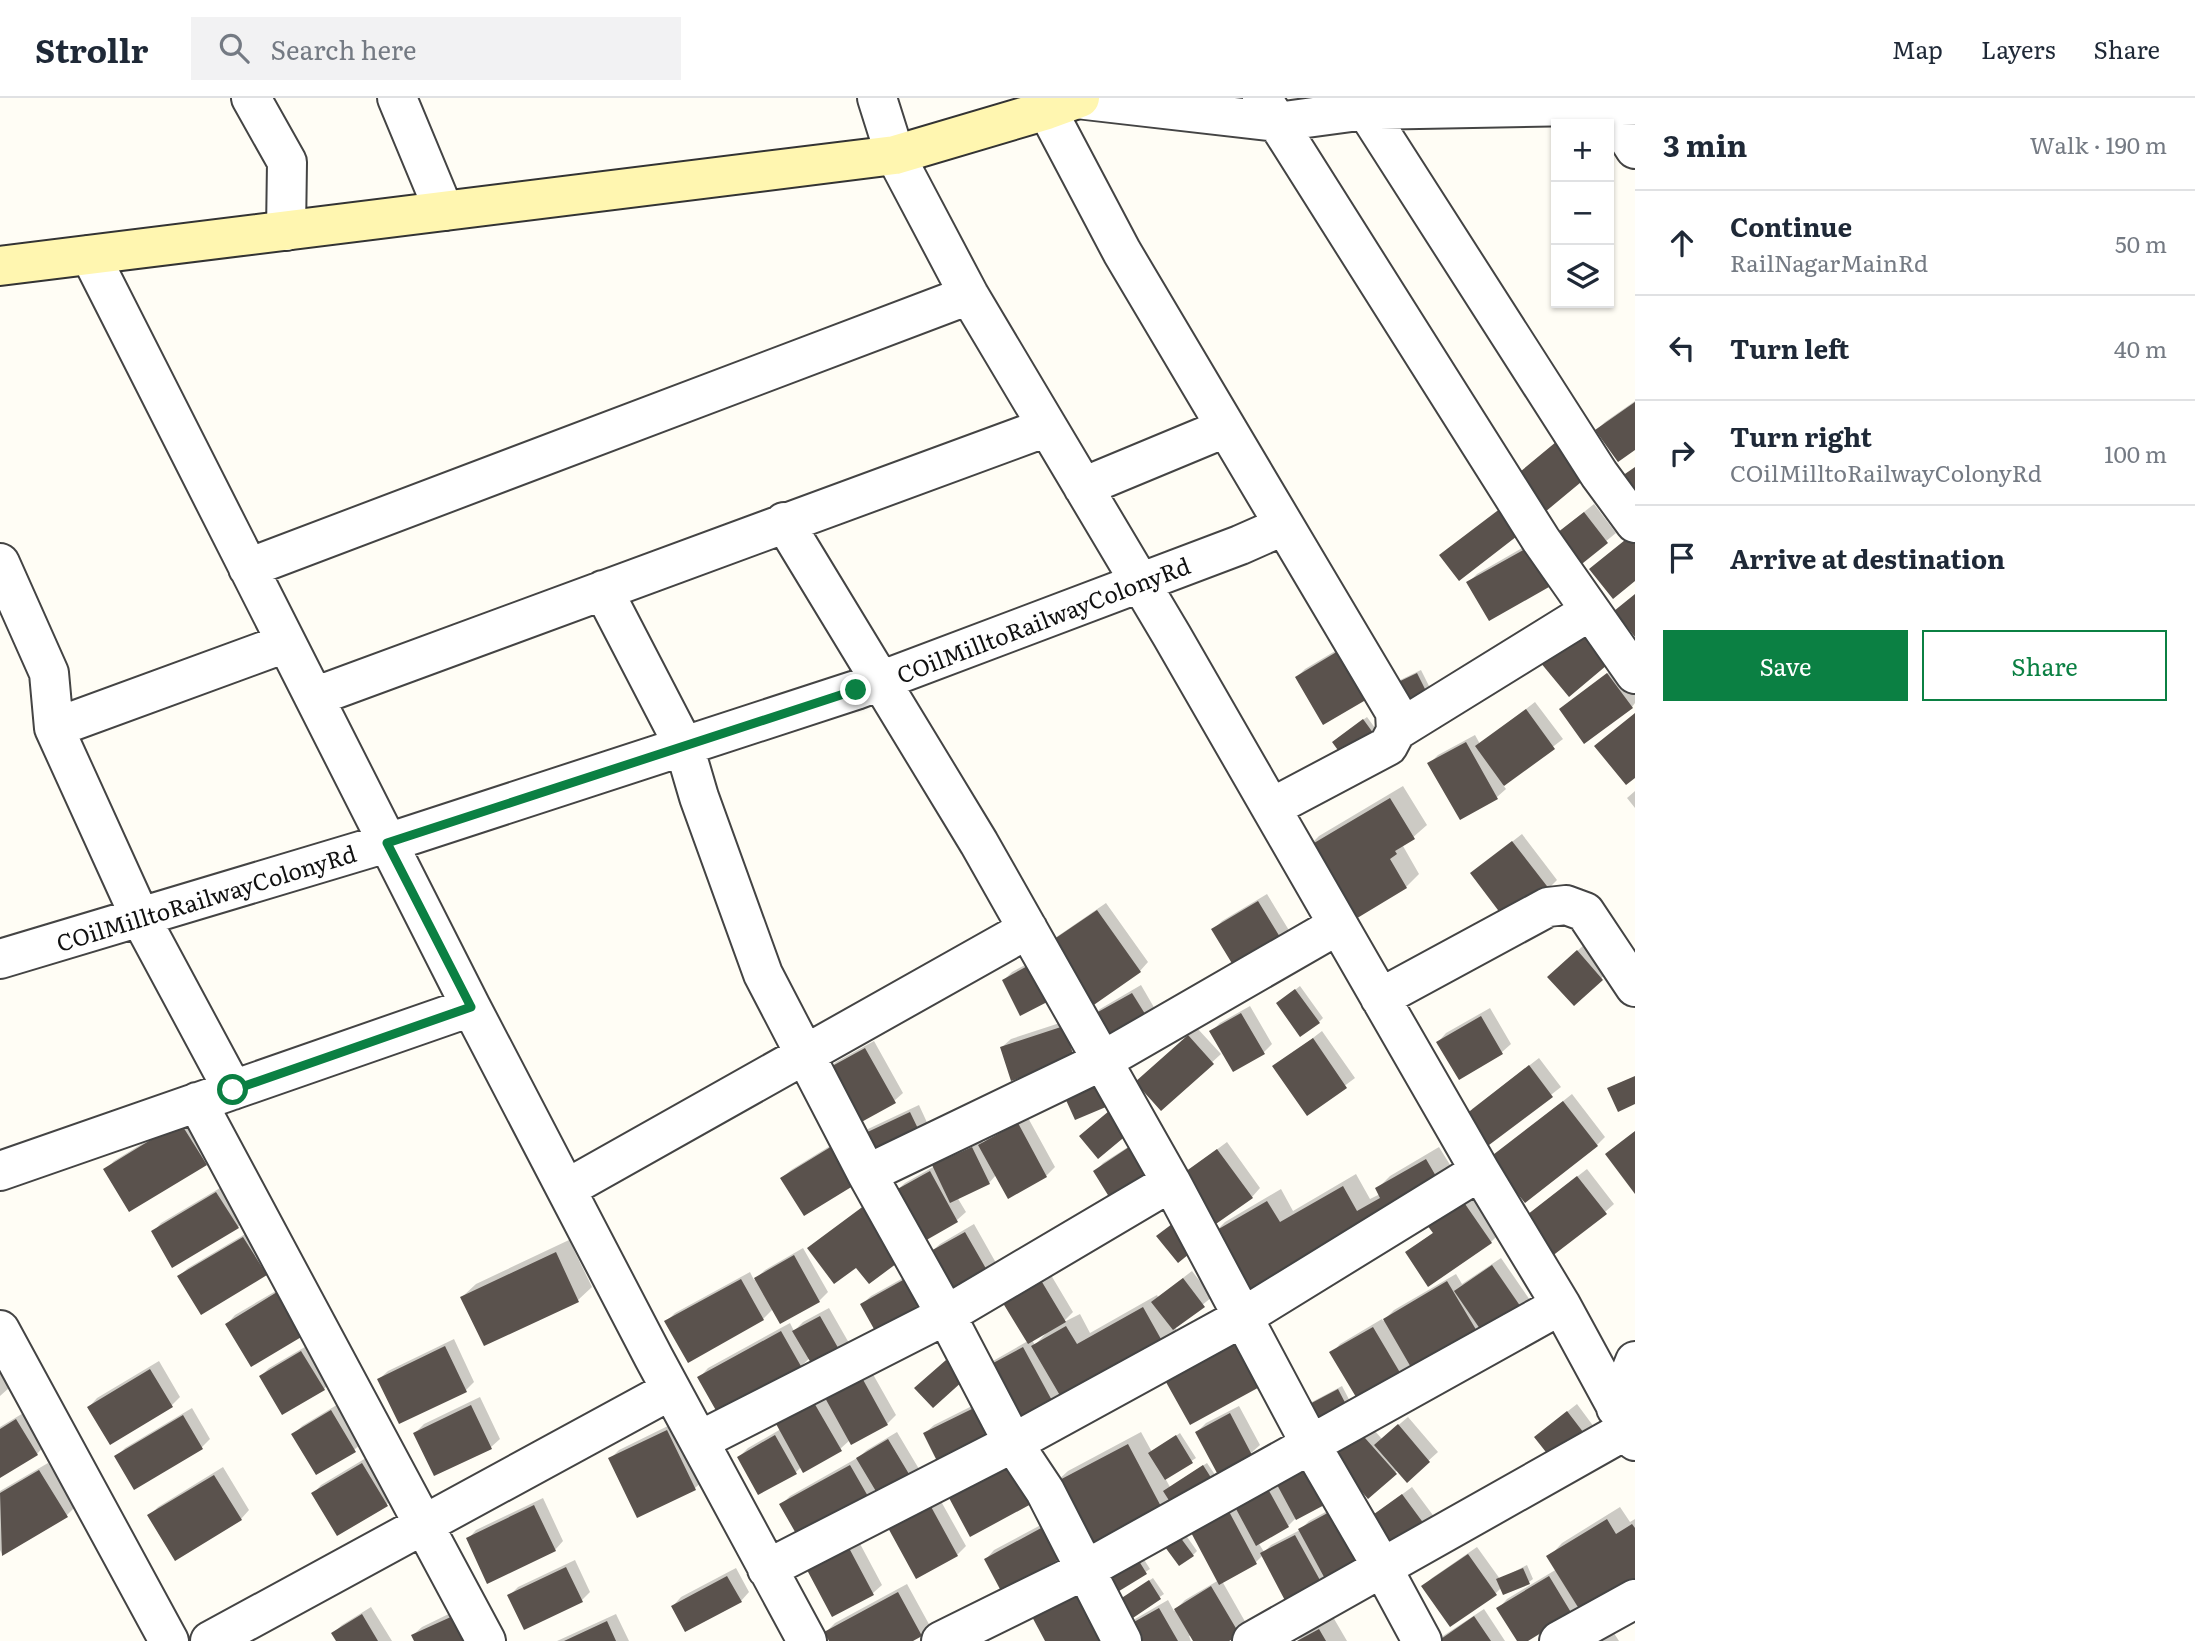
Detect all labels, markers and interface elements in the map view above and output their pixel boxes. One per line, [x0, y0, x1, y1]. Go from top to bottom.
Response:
search box [191, 17, 681, 80]
text: Strollr [35, 24, 149, 73]
icon: search [215, 29, 253, 67]
text: Search here [271, 29, 416, 68]
text: Map [1892, 31, 1943, 66]
text: Layers [1981, 31, 2055, 66]
text: Share [2093, 31, 2160, 66]
map controls [1551, 119, 1614, 308]
button: + [1551, 119, 1614, 182]
text: 3 min [1663, 122, 1747, 166]
text: Walk · 190 m [2030, 127, 2167, 161]
button: − [1551, 182, 1614, 245]
text: Continue [1730, 206, 1852, 245]
icon: ahead [1663, 224, 1701, 262]
text: 50 m [2115, 226, 2167, 260]
button: layers [1551, 245, 1614, 308]
text: RailNagarMainRd [1730, 245, 1928, 279]
text: Turn left [1730, 328, 1849, 367]
icon: left [1663, 329, 1701, 367]
text: 40 m [2114, 331, 2167, 365]
text: Turn right [1730, 416, 1872, 455]
icon: right [1663, 434, 1701, 472]
text: 100 m [2104, 436, 2167, 470]
text: COilMilltoRailwayColonyRd [1730, 455, 2042, 489]
text: Arrive at destination [1730, 538, 2005, 577]
icon: arrive [1663, 539, 1701, 577]
street label: COilMilltoRailwayColonyRd [891, 547, 1195, 691]
button: Save [1663, 630, 1908, 701]
button: Share [1922, 630, 2167, 701]
route end [840, 674, 871, 705]
street label: COilMilltoRailwayColonyRd [52, 835, 360, 959]
route start [217, 1074, 248, 1105]

